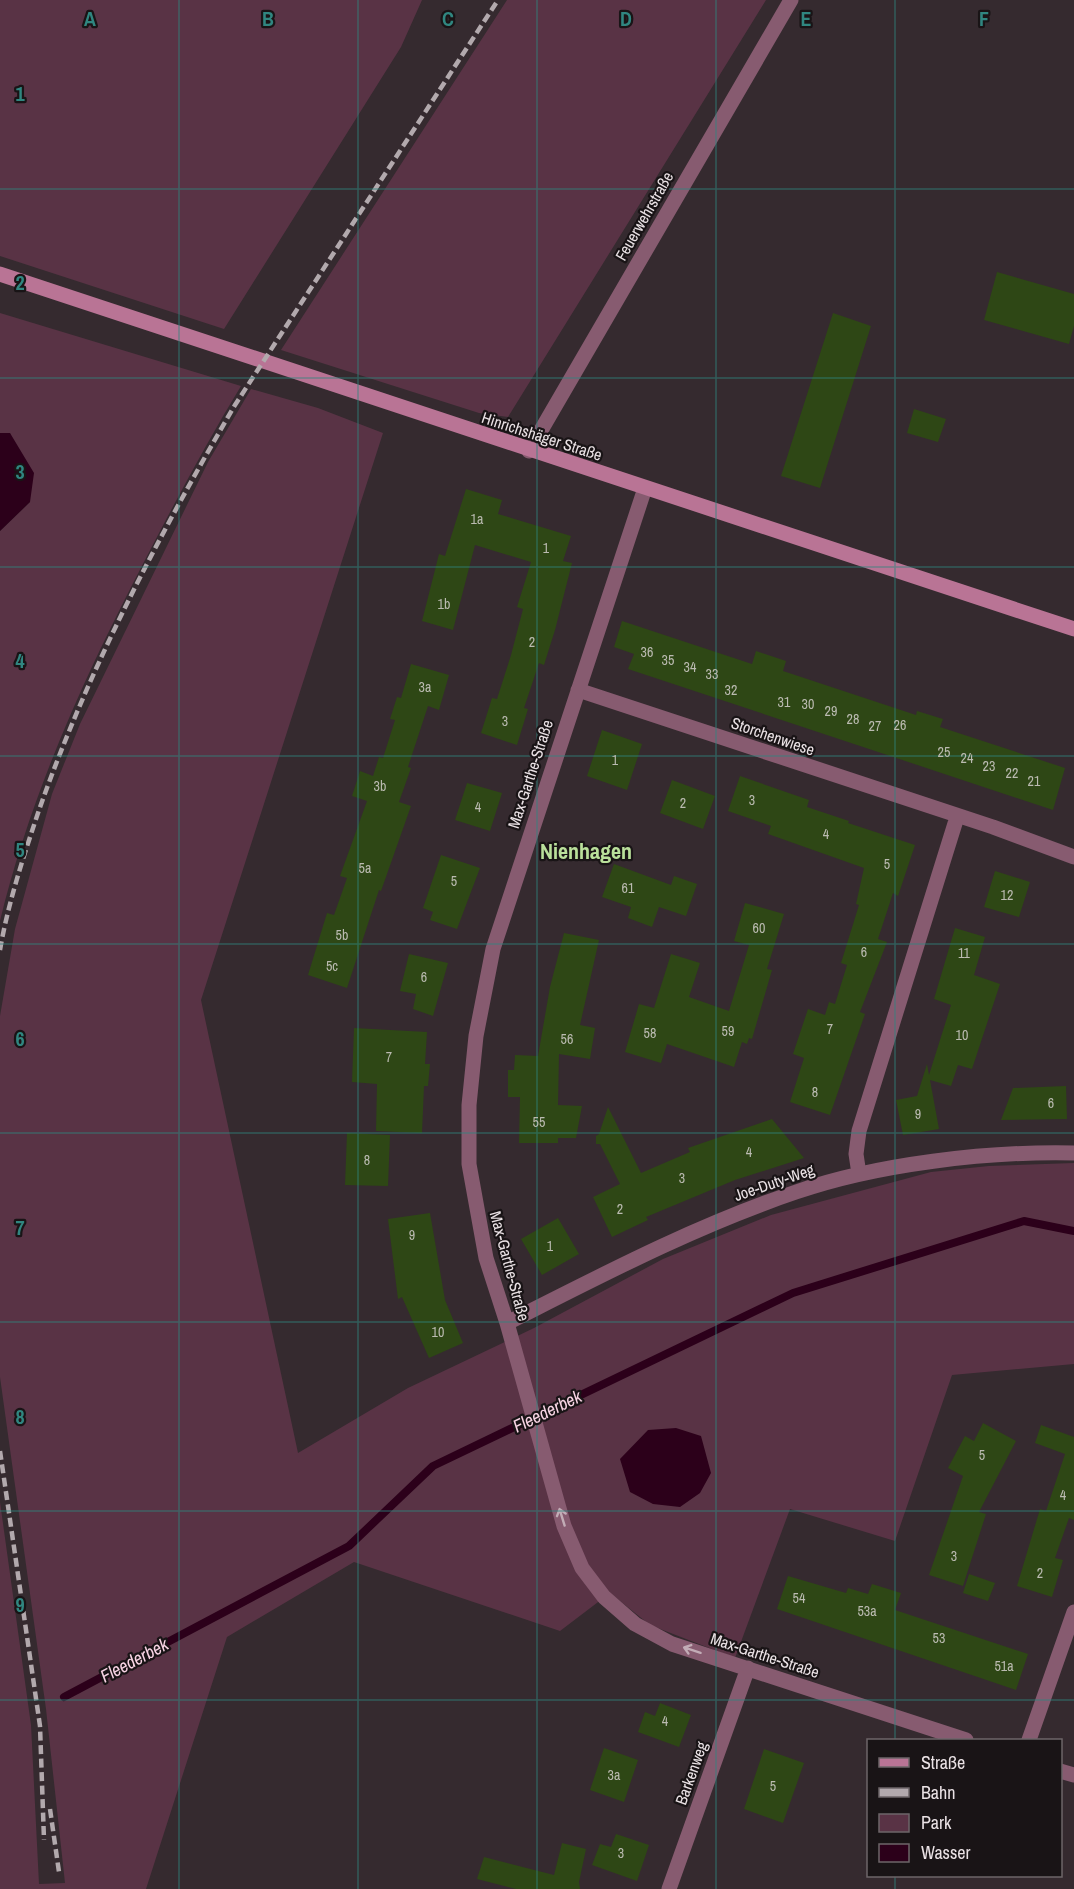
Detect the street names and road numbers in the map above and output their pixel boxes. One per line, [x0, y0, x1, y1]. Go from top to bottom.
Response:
street label: Feuerwehrstraße [610, 168, 678, 264]
street label: Hinrichshäger Straße [479, 406, 605, 466]
street label: Storchenwiese [728, 711, 818, 761]
street label: Max-Garthe-Straße [502, 717, 558, 831]
street label: Joe-Duty-Weg [731, 1158, 818, 1206]
street label: Max-Garthe-Straße [485, 1209, 535, 1323]
street label: Max-Garthe-Straße [708, 1627, 822, 1683]
street label: Barkenweg [669, 1738, 713, 1808]

